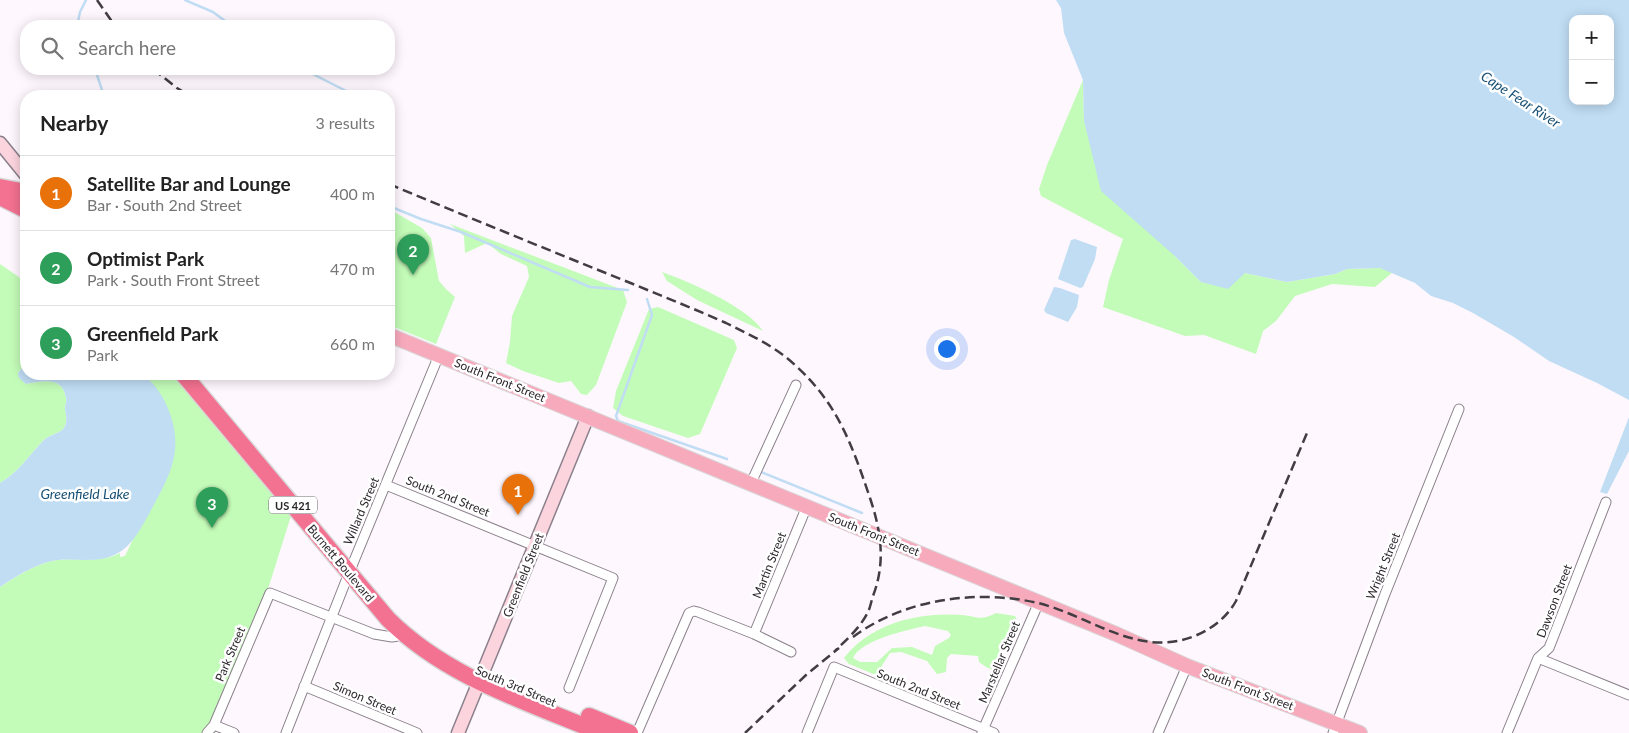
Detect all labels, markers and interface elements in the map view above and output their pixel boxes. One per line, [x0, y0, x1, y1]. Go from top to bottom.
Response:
map controls [1569, 15, 1614, 105]
button: + [1569, 15, 1614, 60]
search box [20, 20, 395, 75]
icon: search [38, 34, 66, 62]
text: Search here [78, 36, 176, 59]
button: − [1569, 60, 1614, 105]
water label: Cape Fear River [1478, 67, 1564, 131]
text: Nearby [40, 110, 108, 135]
text: 3 results [315, 113, 375, 132]
text: Satellite Bar and Lounge [87, 172, 291, 195]
text: 1 [51, 184, 61, 203]
text: 400 m [330, 184, 375, 203]
text: Bar · South 2nd Street [87, 195, 242, 214]
pin: 2 [397, 234, 429, 275]
text: Optimist Park [87, 247, 204, 270]
text: 2 [51, 259, 61, 278]
text: 470 m [330, 259, 375, 278]
text: Park · South Front Street [87, 270, 260, 289]
text: Greenfield Park [87, 322, 218, 345]
text: 3 [51, 334, 61, 353]
text: 660 m [330, 334, 375, 353]
your location [934, 336, 960, 362]
text: Park [87, 345, 118, 364]
street label: South Front Street [452, 355, 548, 405]
street label: South 2nd Street [404, 472, 493, 520]
street label: Willard Street [340, 474, 382, 547]
pin: 1 [502, 474, 534, 515]
water label: Greenfield Lake [40, 485, 130, 502]
pin: 3 [196, 487, 228, 528]
road number: US 421 [269, 496, 317, 514]
street label: South Front Street [826, 509, 922, 559]
street label: Burnett Boulevard [304, 521, 378, 605]
street label: Martin Street [749, 529, 789, 600]
street label: Greenfield Street [499, 530, 547, 619]
street label: Wright Street [1363, 530, 1404, 602]
street label: Dawson Street [1533, 561, 1575, 640]
street label: Marstellar Street [975, 618, 1023, 705]
street label: Park Street [212, 624, 249, 684]
street label: South 3rd Street [473, 662, 559, 710]
street label: South 2nd Street [875, 665, 964, 713]
street label: South Front Street [1200, 665, 1297, 714]
street label: Simon Street [331, 678, 400, 718]

